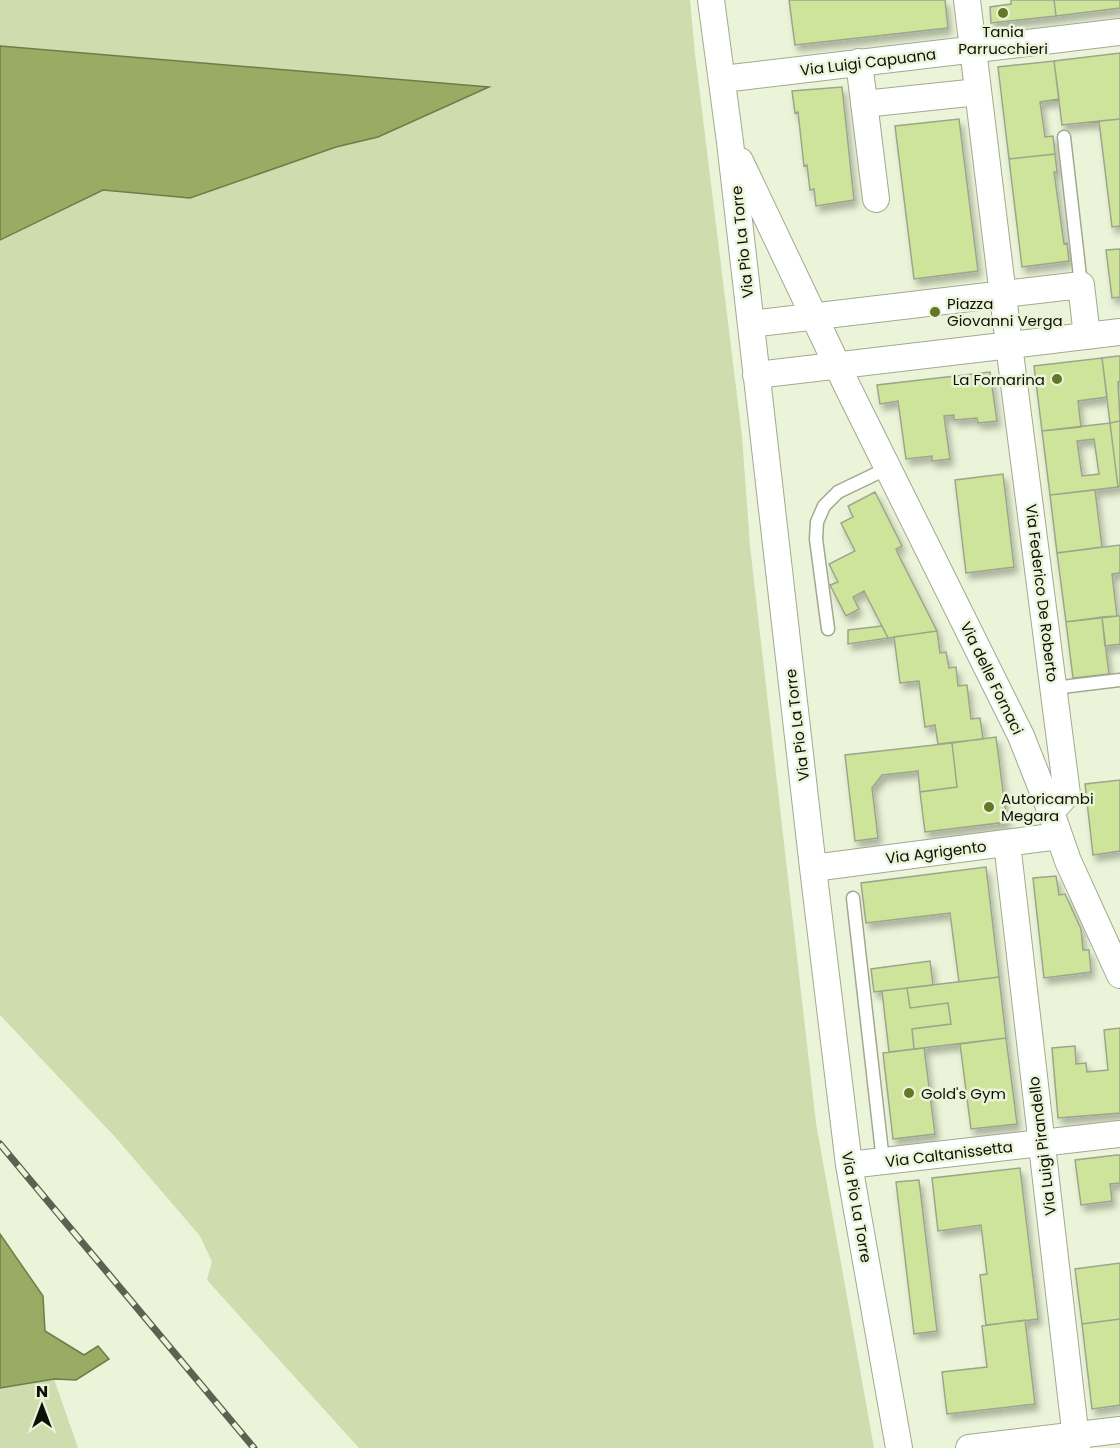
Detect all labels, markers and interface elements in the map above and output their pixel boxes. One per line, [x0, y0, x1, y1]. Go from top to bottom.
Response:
marker: Tania Parrucchieri [996, 6, 1010, 20]
place label: Tania Parrucchieri [958, 21, 1048, 59]
street label: Via Luigi Capuana [799, 43, 937, 81]
street label: Via Pio La Torre [726, 185, 758, 299]
place label: Piazza Giovanni Verga [947, 293, 1063, 331]
marker: Piazza Giovanni Verga [928, 305, 942, 319]
place label: La Fornarina [953, 369, 1045, 390]
marker: La Fornarina [1050, 372, 1064, 386]
street label: Via Federico De Roberto [1021, 503, 1063, 683]
street label: Via delle Fornaci [956, 618, 1028, 738]
street label: Via Pio La Torre [780, 668, 814, 782]
place label: Autoricambi Megara [1001, 788, 1094, 826]
marker: Autoricambi Megara [982, 800, 996, 814]
street label: Via Agrigento [884, 835, 988, 869]
street label: Via Luigi Pirandello [1023, 1075, 1061, 1217]
place label: Gold's Gym [921, 1083, 1006, 1104]
marker: Gold's Gym [902, 1086, 916, 1100]
street label: Via Caltanissetta [884, 1136, 1014, 1172]
street label: Via Pio La Torre [837, 1150, 877, 1264]
north arrow [12, 1376, 72, 1436]
text: N [36, 1380, 48, 1403]

